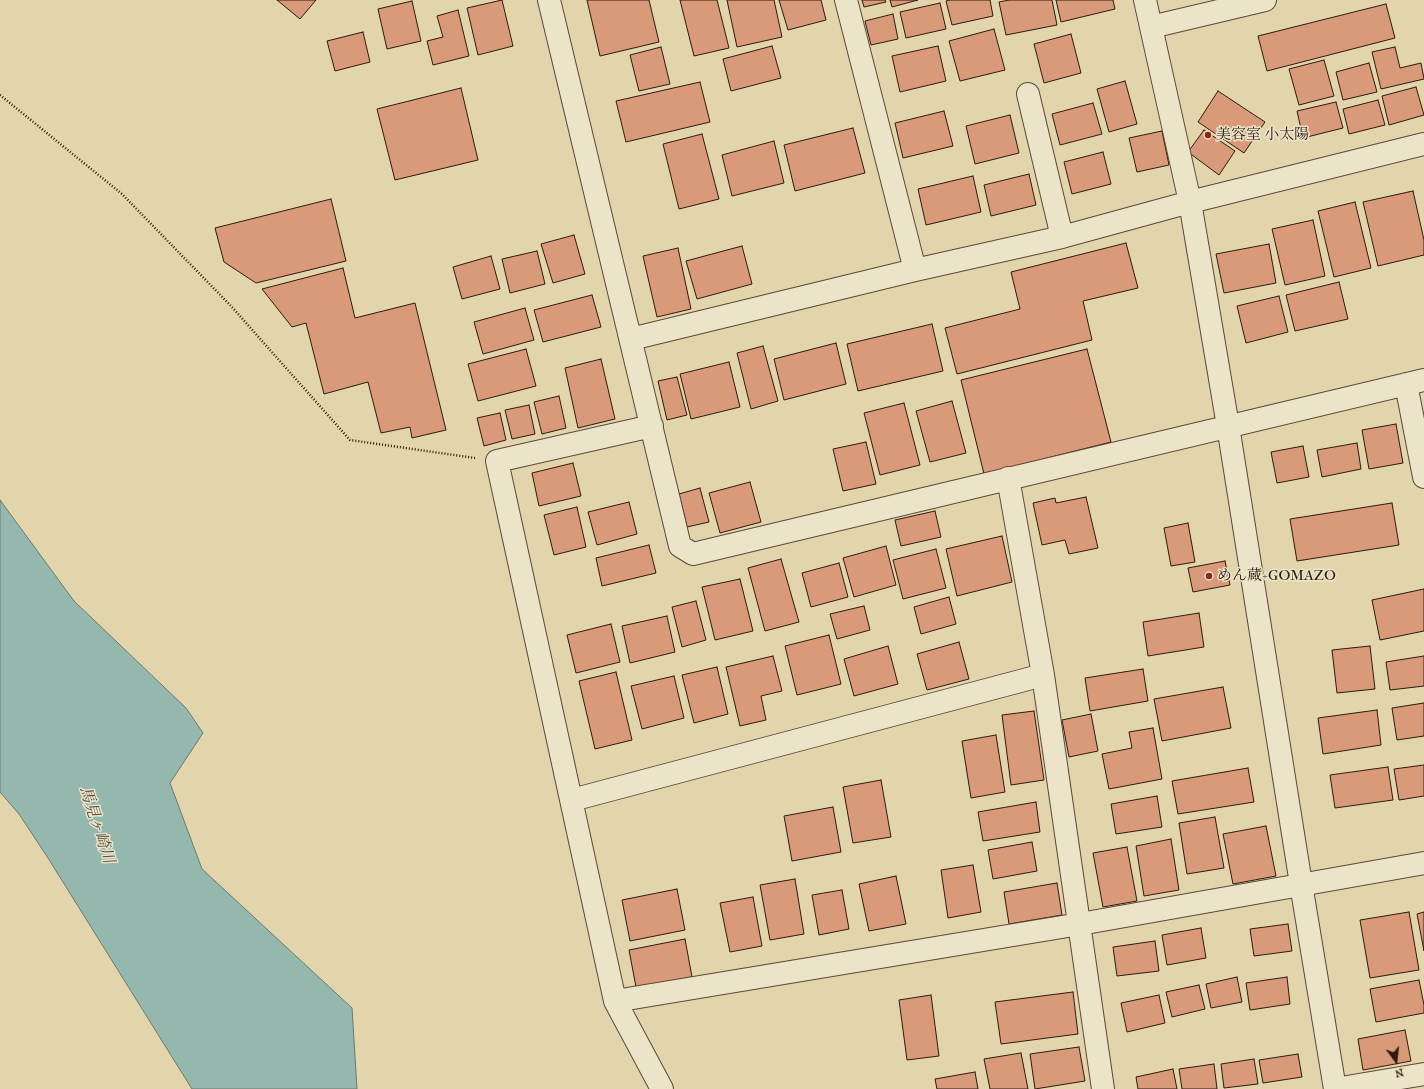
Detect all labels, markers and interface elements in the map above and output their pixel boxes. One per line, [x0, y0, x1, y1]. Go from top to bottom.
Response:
place label: 美容室 小太陽 [1216, 126, 1309, 144]
marker: 美容室 小太陽 [1203, 130, 1213, 140]
place label: めん蔵+GOMAZO [1217, 567, 1336, 585]
marker: めん蔵+GOMAZO [1204, 571, 1214, 581]
water label: 馬見ヶ崎川 [75, 784, 117, 866]
north arrow [1376, 1041, 1416, 1081]
text: N [1394, 1066, 1405, 1080]

